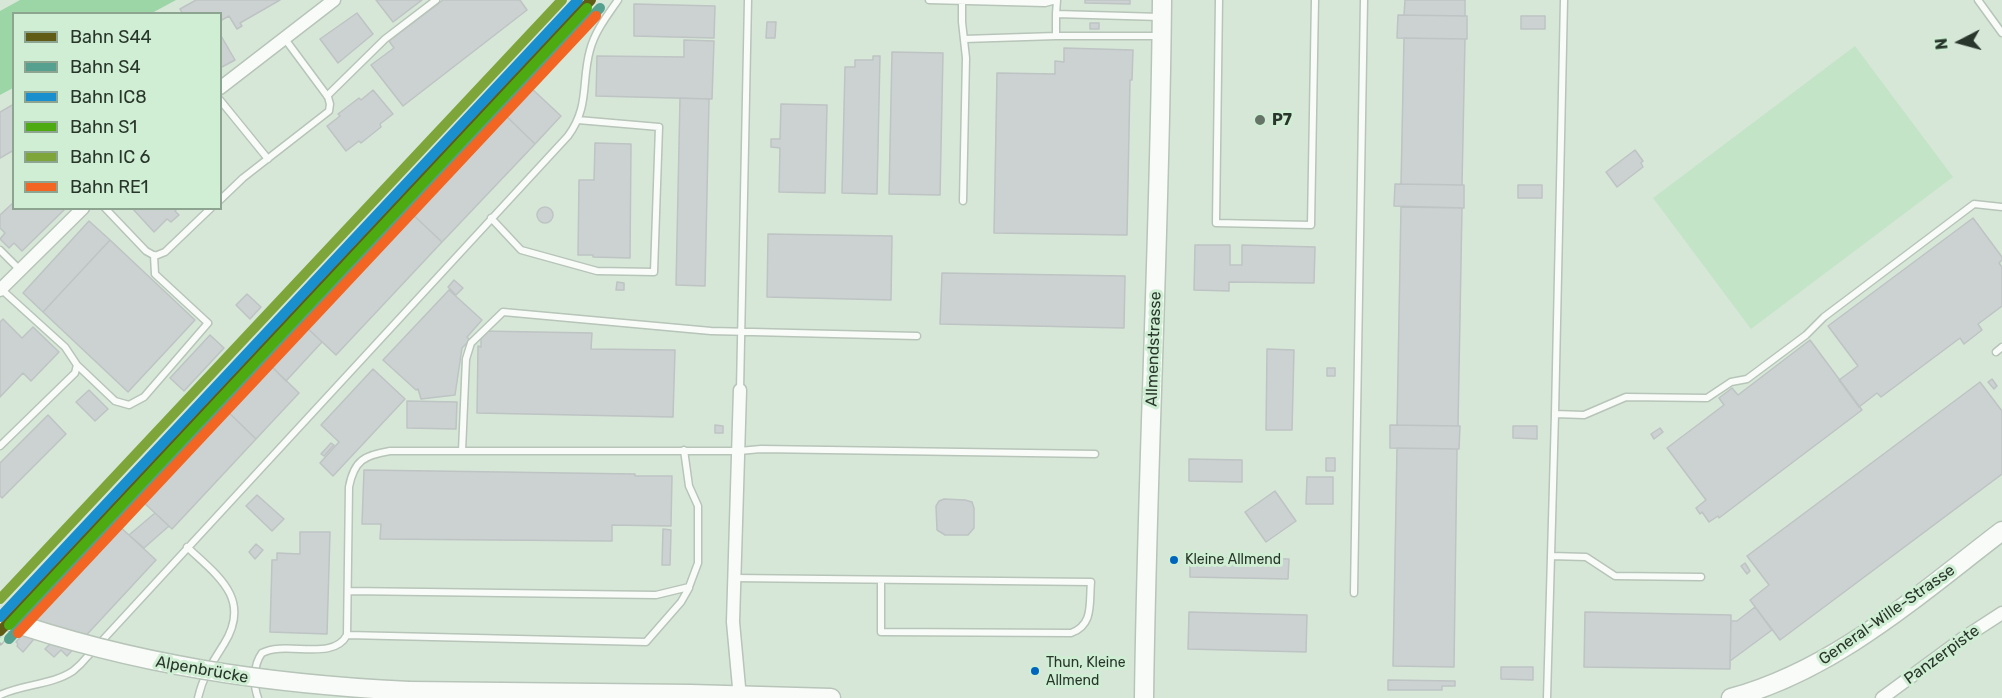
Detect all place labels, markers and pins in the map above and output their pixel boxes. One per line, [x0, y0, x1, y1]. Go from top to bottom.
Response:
place label: P7 [1272, 110, 1292, 130]
marker: P7 [1253, 113, 1267, 127]
place label: Kleine Allmend [1185, 552, 1281, 568]
marker: Kleine Allmend [1168, 554, 1180, 566]
place label: Thun, Kleine Allmend [1046, 655, 1126, 688]
marker: Thun, Kleine Allmend [1029, 665, 1041, 677]

